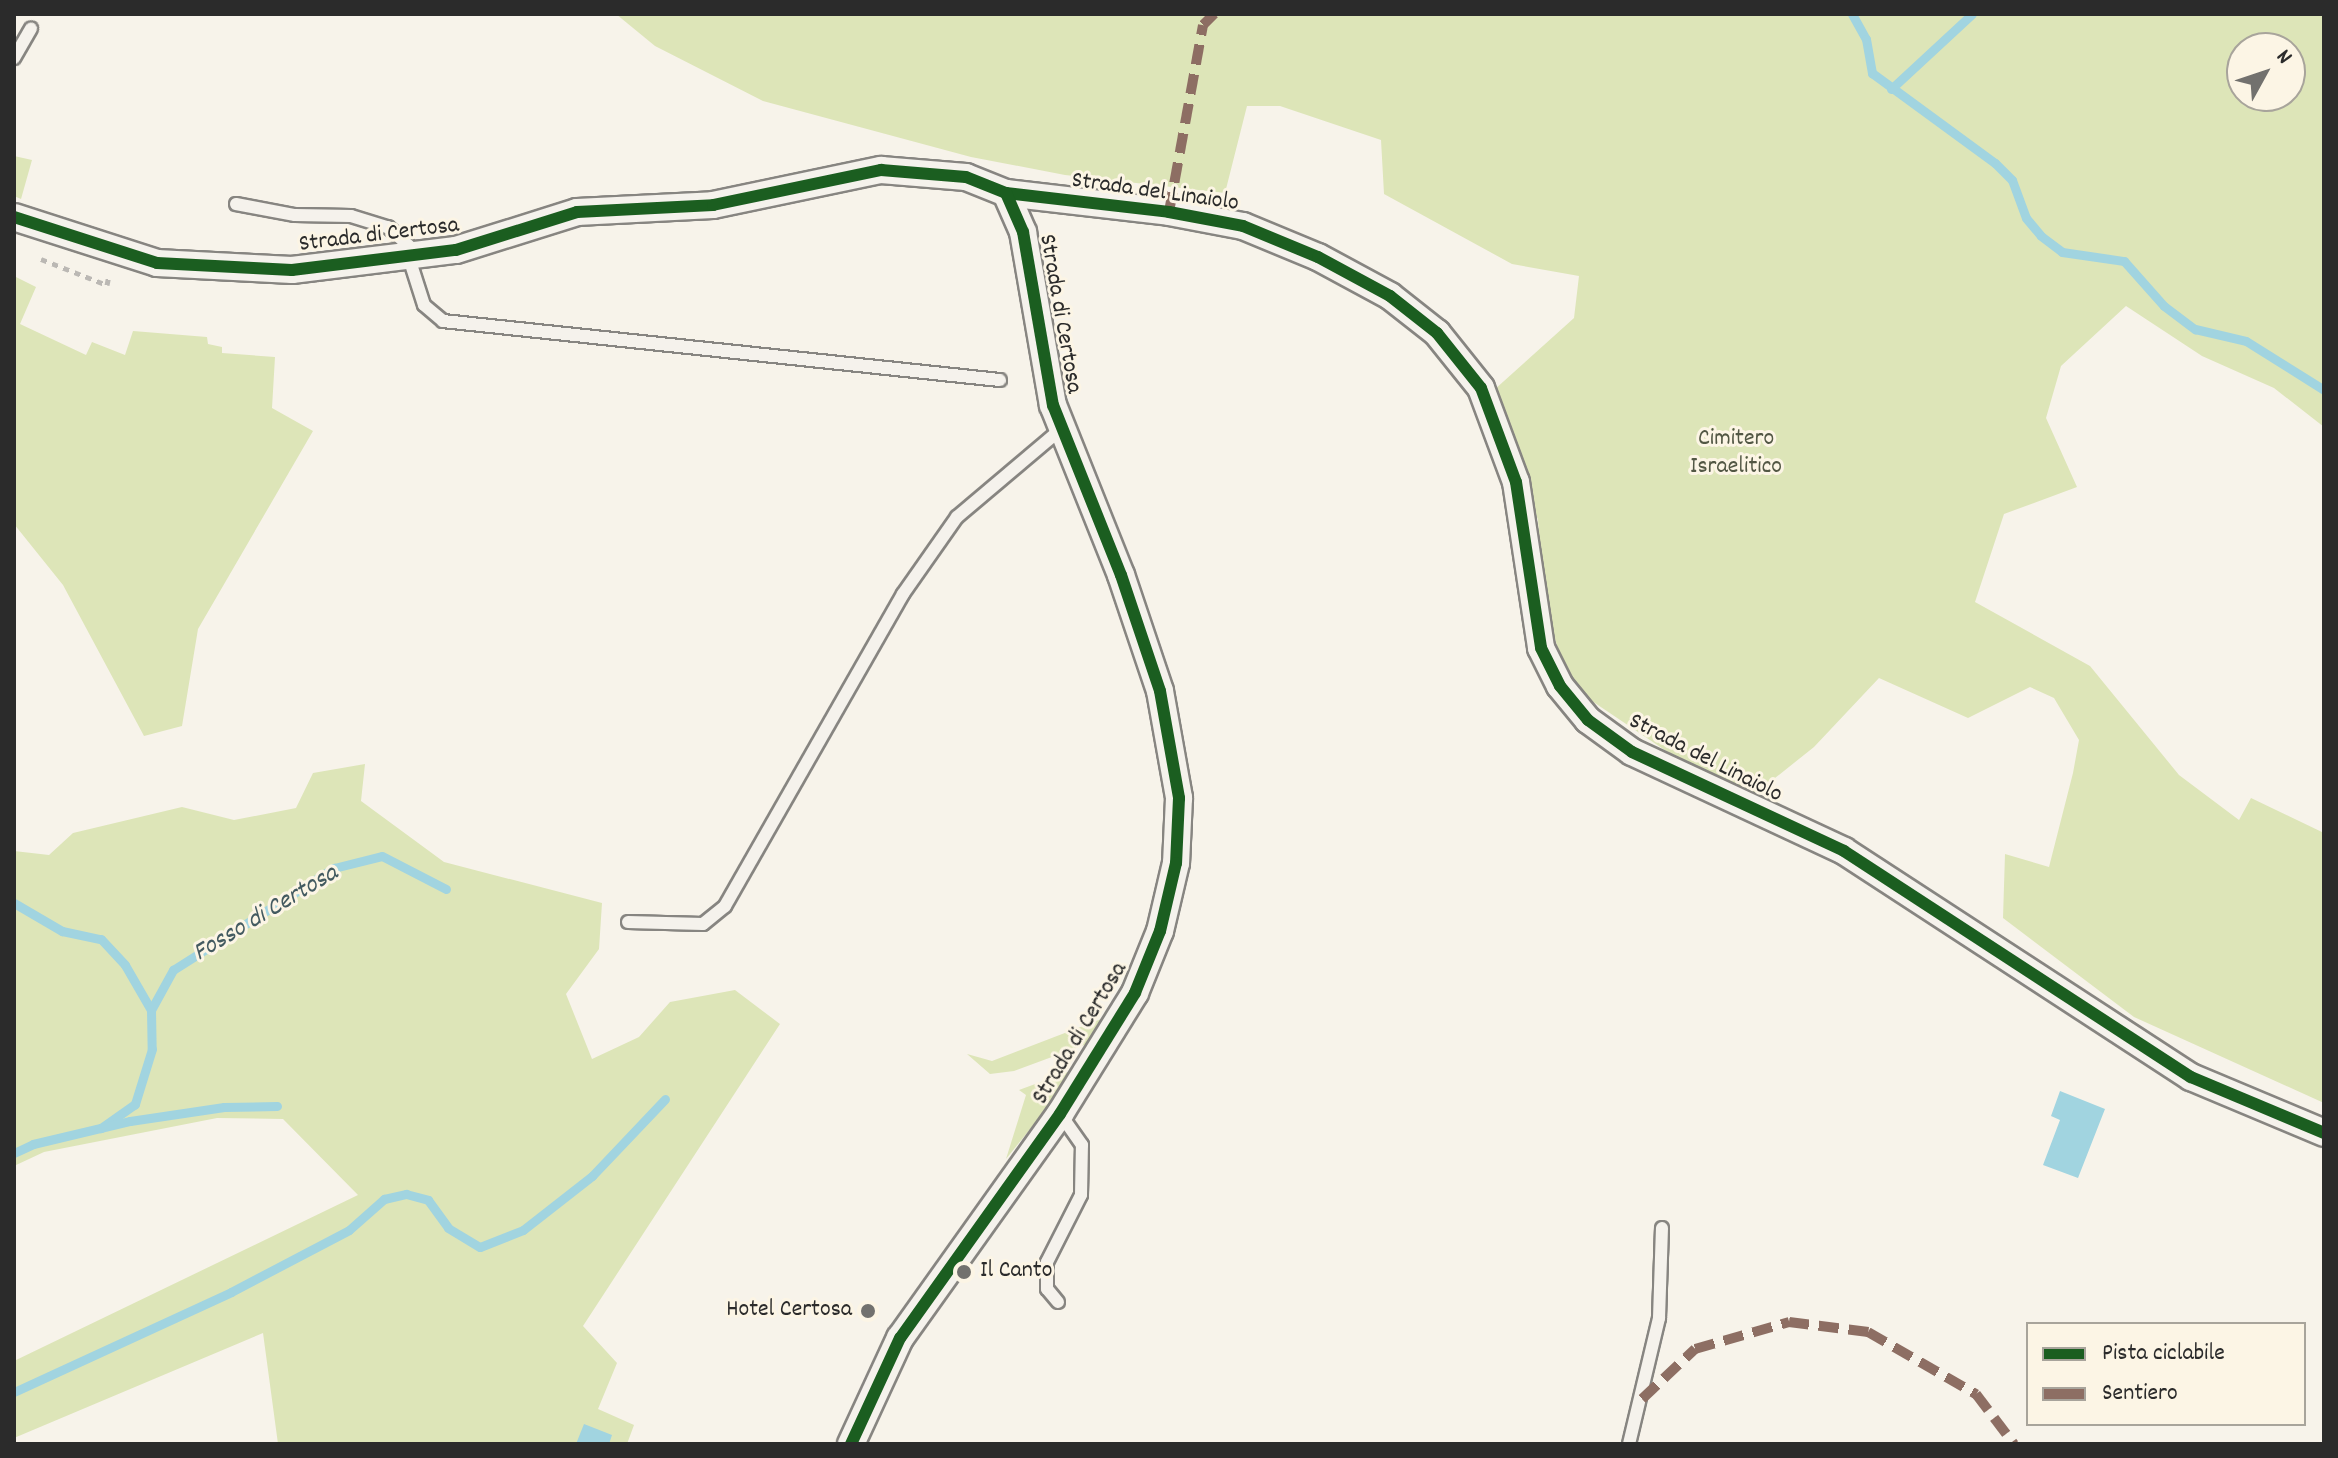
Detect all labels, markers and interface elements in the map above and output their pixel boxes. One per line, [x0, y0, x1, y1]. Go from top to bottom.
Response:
north arrow [2226, 32, 2306, 112]
text: N [2268, 43, 2299, 72]
street label: Strada del Linaiolo [1069, 167, 1241, 219]
street label: Strada di Certosa [297, 212, 461, 260]
street label: Strada di Certosa [1031, 232, 1087, 396]
park label: Cimitero Israelitico [1690, 426, 1782, 482]
street label: Strada del Linaiolo [1623, 708, 1787, 810]
water label: Fosso di Certosa [188, 858, 344, 970]
street label: Strada di Certosa [1027, 958, 1135, 1110]
place label: Il Canto [980, 1258, 1052, 1286]
marker: Il Canto [955, 1263, 973, 1281]
place label: Hotel Certosa [726, 1297, 852, 1325]
marker: Hotel Certosa [859, 1302, 877, 1320]
legend [2026, 1322, 2306, 1426]
text: Pista ciclabile [2102, 1337, 2225, 1371]
text: Sentiero [2102, 1377, 2178, 1411]

